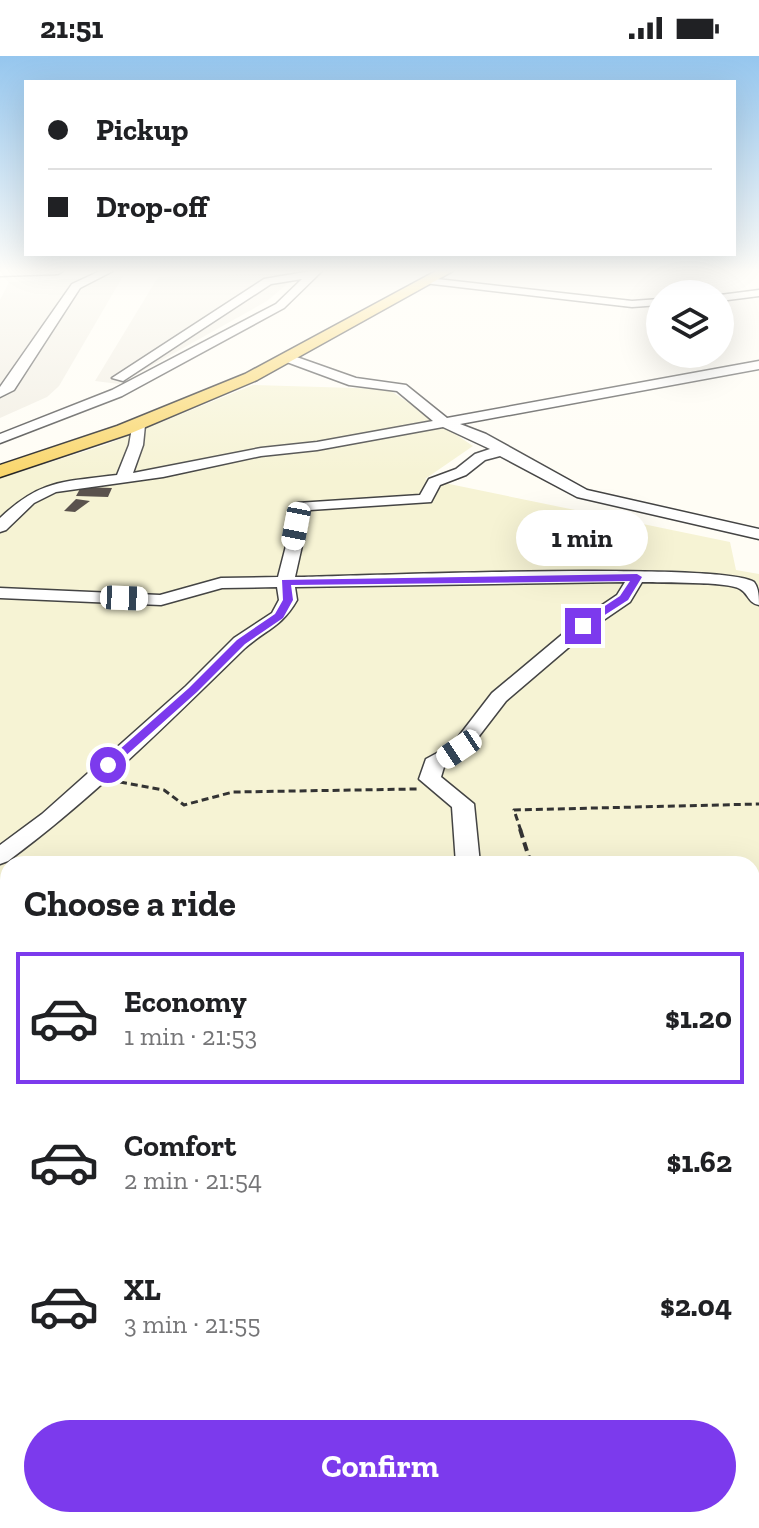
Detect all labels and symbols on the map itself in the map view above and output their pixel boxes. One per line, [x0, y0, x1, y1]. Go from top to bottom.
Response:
car [280, 500, 312, 552]
callout: 1 min [517, 510, 649, 566]
car [100, 585, 148, 611]
route end [565, 608, 601, 644]
car [432, 726, 486, 772]
route start [90, 747, 126, 783]

